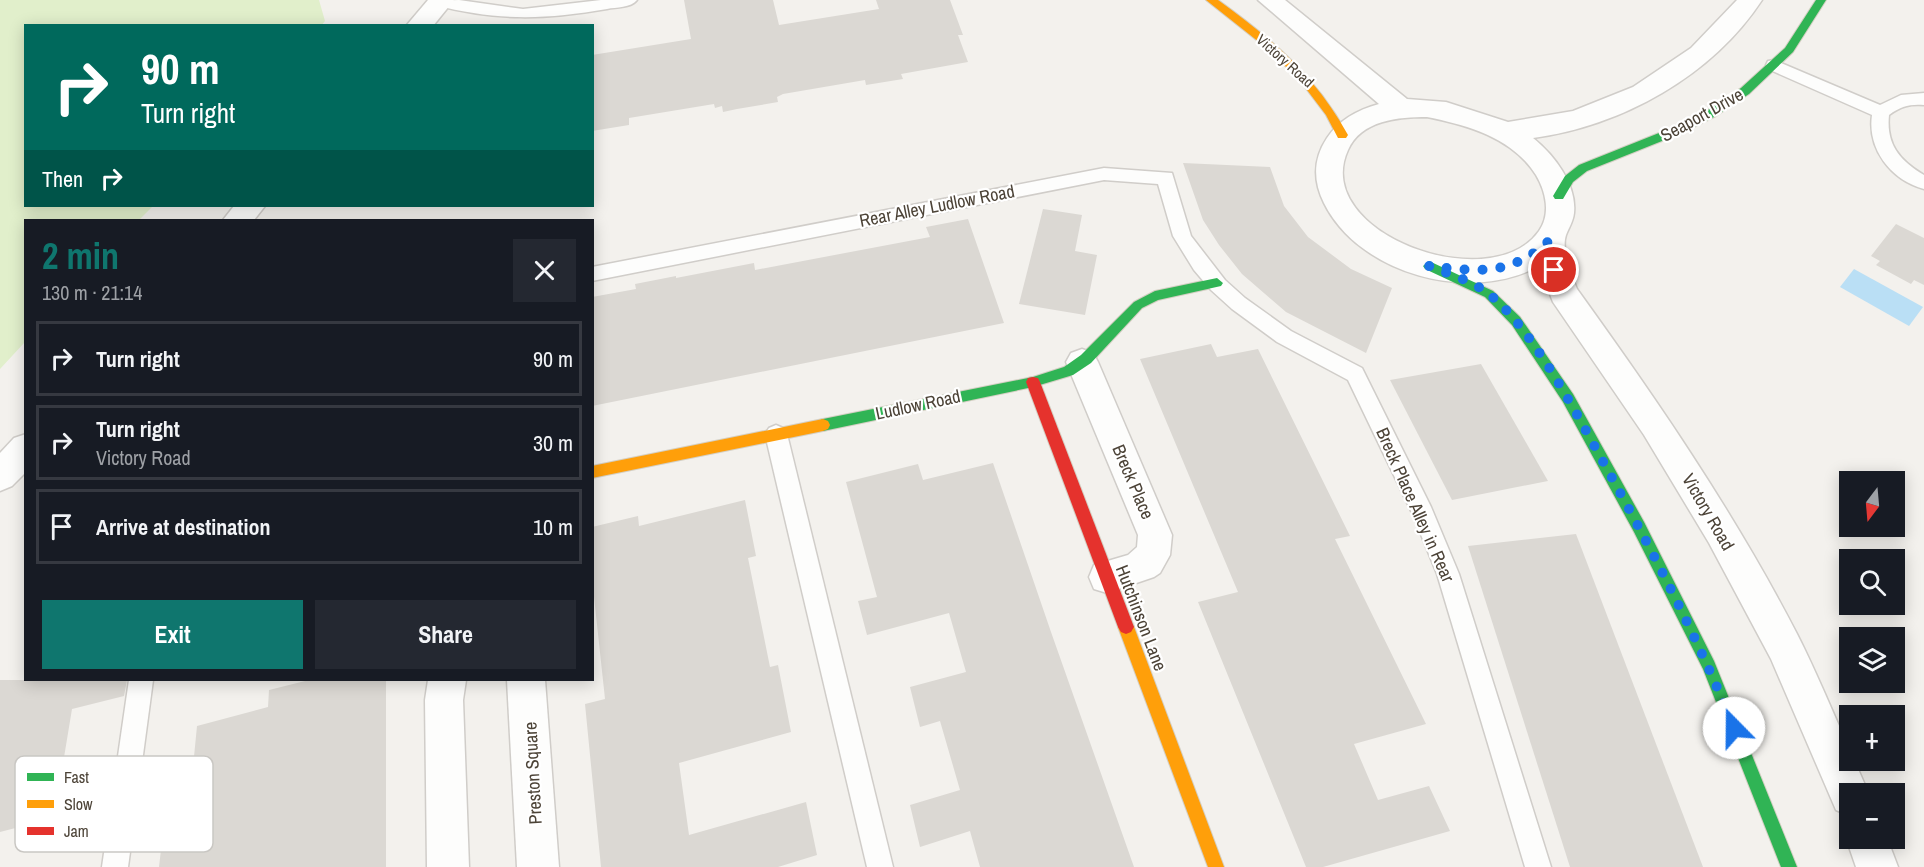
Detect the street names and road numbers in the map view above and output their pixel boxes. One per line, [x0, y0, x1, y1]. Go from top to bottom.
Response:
street label: Victory Road [1252, 29, 1319, 92]
street label: Seaport Drive [1656, 82, 1748, 148]
street label: Rear Alley Ludlow Road [857, 178, 1017, 233]
street label: Ludlow Road [873, 383, 963, 426]
street label: Breck Place Alley in Rear [1370, 424, 1461, 586]
street label: Breck Place [1107, 441, 1160, 523]
street label: Victory Road [1676, 469, 1741, 555]
street label: Hutchinson Lane [1110, 561, 1173, 674]
street label: Preston Square [517, 721, 548, 825]

